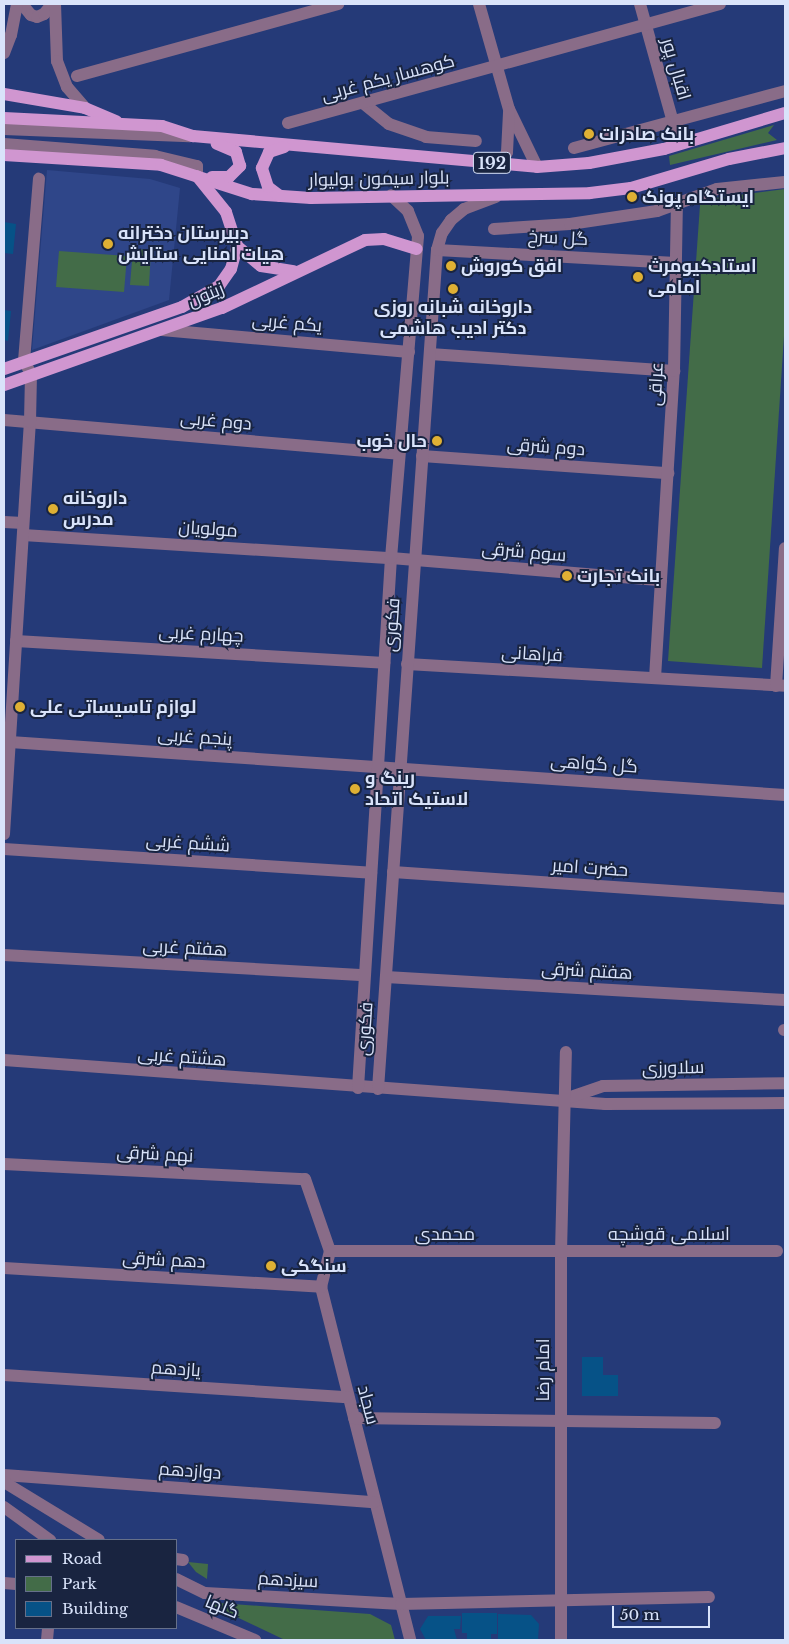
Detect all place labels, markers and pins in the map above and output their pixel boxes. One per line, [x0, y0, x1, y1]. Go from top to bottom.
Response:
place label: بانک صادرات [599, 123, 694, 145]
marker: بانک صادرات [583, 128, 595, 140]
place label: ایستگاه پونک [642, 186, 754, 208]
marker: ایستگاه پونک [626, 191, 638, 203]
place label: دبیرستان دخترانه هیات امنایی ستایش [118, 223, 284, 266]
marker: دبیرستان دخترانه هیات امنایی ستایش [102, 238, 114, 250]
place label: افق کوروش [461, 255, 562, 277]
place label: استادکیومرث امامی [648, 256, 757, 298]
marker: افق کوروش [445, 260, 457, 272]
marker: استادکیومرث امامی [632, 271, 644, 283]
marker: داروخانه شبانه روزی دکتر ادیب هاشمی [447, 283, 459, 295]
place label: داروخانه شبانه روزی دکتر ادیب هاشمی [374, 297, 532, 340]
place label: حال خوب [357, 430, 427, 452]
marker: حال خوب [431, 435, 443, 447]
place label: داروخانه مدرس [63, 488, 127, 530]
marker: داروخانه مدرس [47, 503, 59, 515]
place label: بانک تجارت [577, 565, 660, 587]
marker: بانک تجارت [561, 570, 573, 582]
place label: لوازم تاسیساتی علی [30, 696, 196, 718]
marker: لوازم تاسیساتی علی [14, 701, 26, 713]
place label: رینگ و لاستیک اتحاد [365, 768, 468, 811]
marker: رینگ و لاستیک اتحاد [349, 783, 361, 795]
place label: سنگکی [281, 1255, 347, 1277]
marker: سنگکی [265, 1260, 277, 1272]

